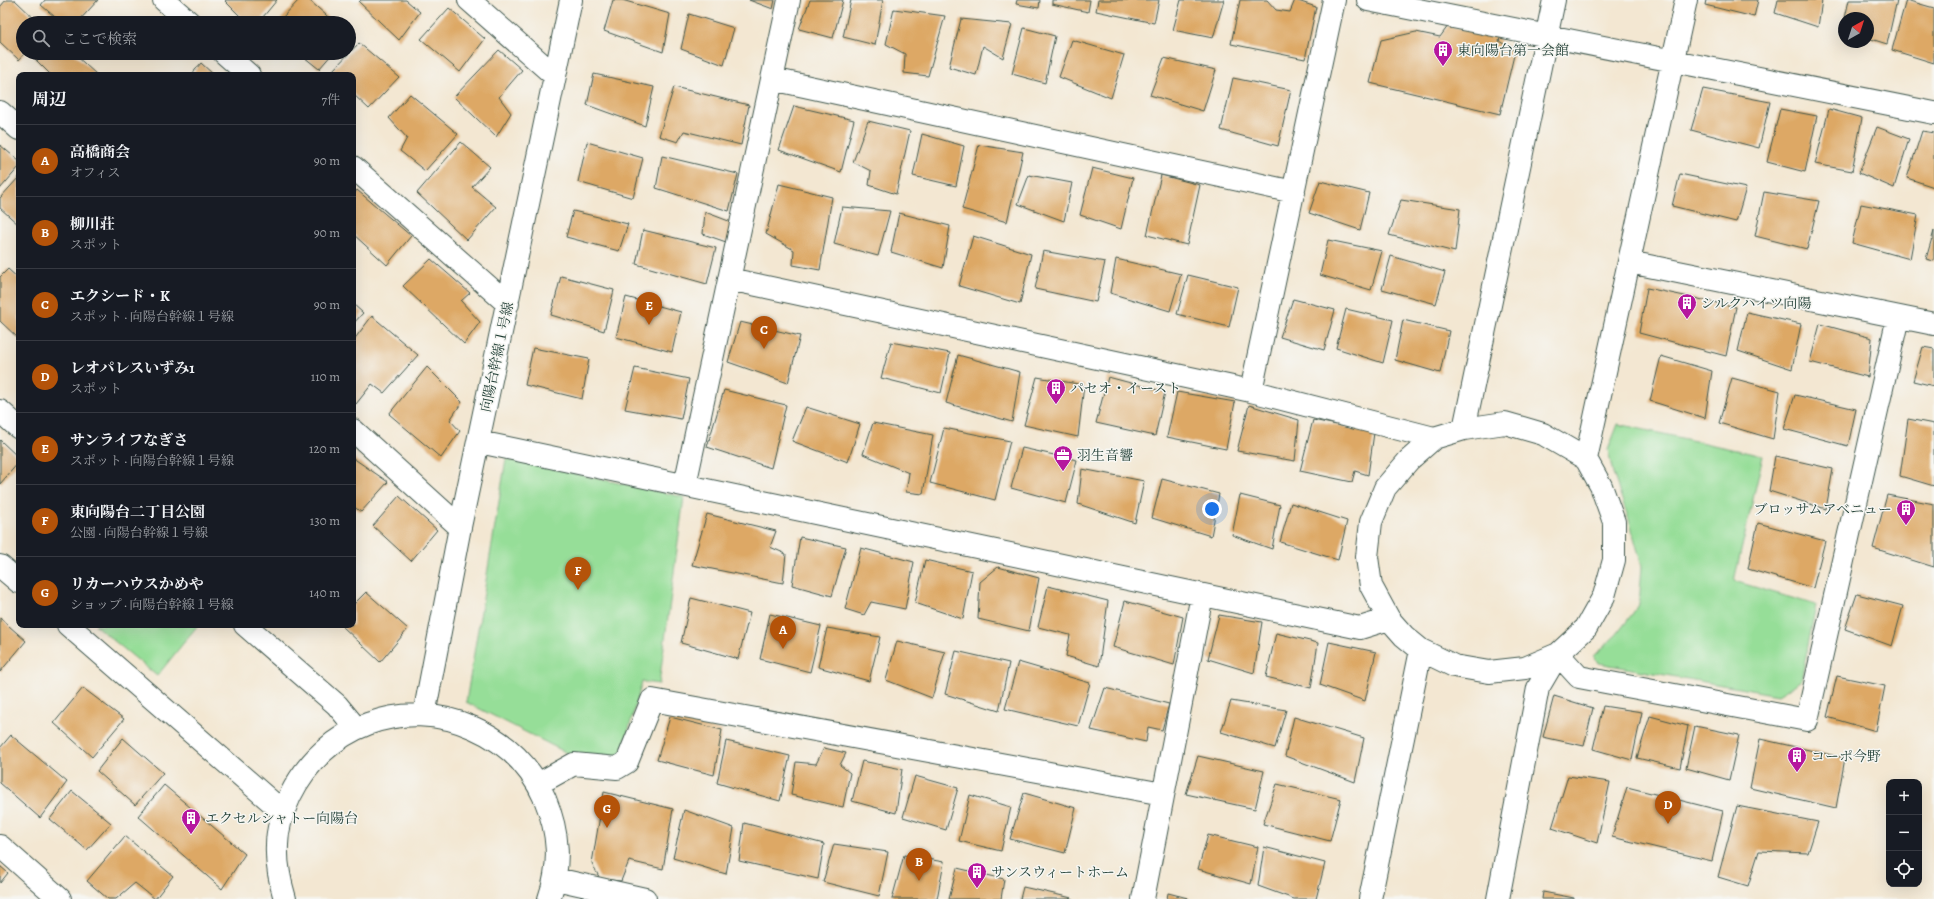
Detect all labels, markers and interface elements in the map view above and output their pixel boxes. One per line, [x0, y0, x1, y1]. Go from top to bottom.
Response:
north arrow [1838, 12, 1874, 48]
search box [16, 16, 356, 60]
icon: search [30, 27, 52, 49]
text: ここで検索 [62, 29, 137, 49]
building icon: 東向陽台第一会館 [1432, 39, 1454, 67]
place label: 東向陽台第一会館 [1457, 41, 1569, 60]
text: 周辺 [32, 88, 66, 111]
text: 7件 [322, 91, 340, 108]
text: 高橋商会 [70, 142, 130, 162]
text: A [41, 152, 49, 169]
text: 90 m [314, 152, 340, 169]
text: オフィス [70, 164, 121, 181]
text: 柳川荘 [70, 214, 115, 234]
text: B [41, 224, 49, 241]
text: 90 m [314, 224, 340, 241]
text: スポット [70, 236, 122, 253]
text: エクシード・K [70, 286, 170, 306]
pin: E [636, 292, 662, 325]
building icon: シルクハイツ向陽 [1676, 292, 1698, 320]
place label: シルクハイツ向陽 [1701, 294, 1812, 313]
text: C [41, 296, 49, 313]
text: 90 m [314, 296, 340, 313]
street label: 向陽台幹線１号線 [476, 300, 518, 414]
text: スポット · 向陽台幹線１号線 [70, 308, 234, 325]
pin: C [751, 316, 777, 349]
text: レオパレスいずみ1 [70, 358, 195, 378]
text: D [40, 368, 50, 385]
text: 110 m [311, 368, 340, 385]
building icon: パセオ・イースト [1045, 377, 1067, 405]
place label: パセオ・イースト [1070, 379, 1181, 398]
text: スポット [70, 380, 122, 397]
text: サンライフなぎさ [70, 430, 188, 450]
text: E [41, 440, 49, 457]
text: 120 m [309, 440, 340, 457]
office icon: 羽生音響 [1052, 444, 1074, 472]
place label: 羽生音響 [1077, 446, 1133, 465]
text: スポット · 向陽台幹線１号線 [70, 452, 234, 469]
building icon: ブロッサムアベニュー [1895, 498, 1917, 526]
your location [1202, 499, 1222, 519]
place label: ブロッサムアベニュー [1754, 500, 1892, 519]
text: 東向陽台二丁目公園 [70, 502, 205, 522]
text: F [42, 512, 48, 529]
text: 130 m [310, 512, 340, 529]
text: 公園 · 向陽台幹線１号線 [70, 524, 208, 541]
pin: F [565, 557, 591, 590]
text: リカーハウスかめや [70, 574, 204, 594]
text: G [41, 584, 49, 601]
text: 140 m [309, 584, 340, 601]
text: ショップ · 向陽台幹線１号線 [70, 596, 233, 613]
pin: A [770, 616, 796, 649]
building icon: コーポ今野 [1786, 745, 1808, 773]
place label: コーポ今野 [1811, 747, 1881, 766]
map controls [1886, 779, 1922, 887]
button: + [1886, 779, 1922, 815]
pin: D [1655, 791, 1681, 824]
pin: G [594, 795, 620, 828]
building icon: エクセルシャトー向陽台 [180, 807, 202, 835]
place label: エクセルシャトー向陽台 [205, 809, 358, 828]
button: − [1886, 815, 1922, 851]
pin: B [906, 848, 932, 881]
button: locate [1886, 851, 1922, 887]
building icon: サンスウィートホーム [966, 861, 988, 889]
place label: サンスウィートホーム [991, 863, 1129, 882]

